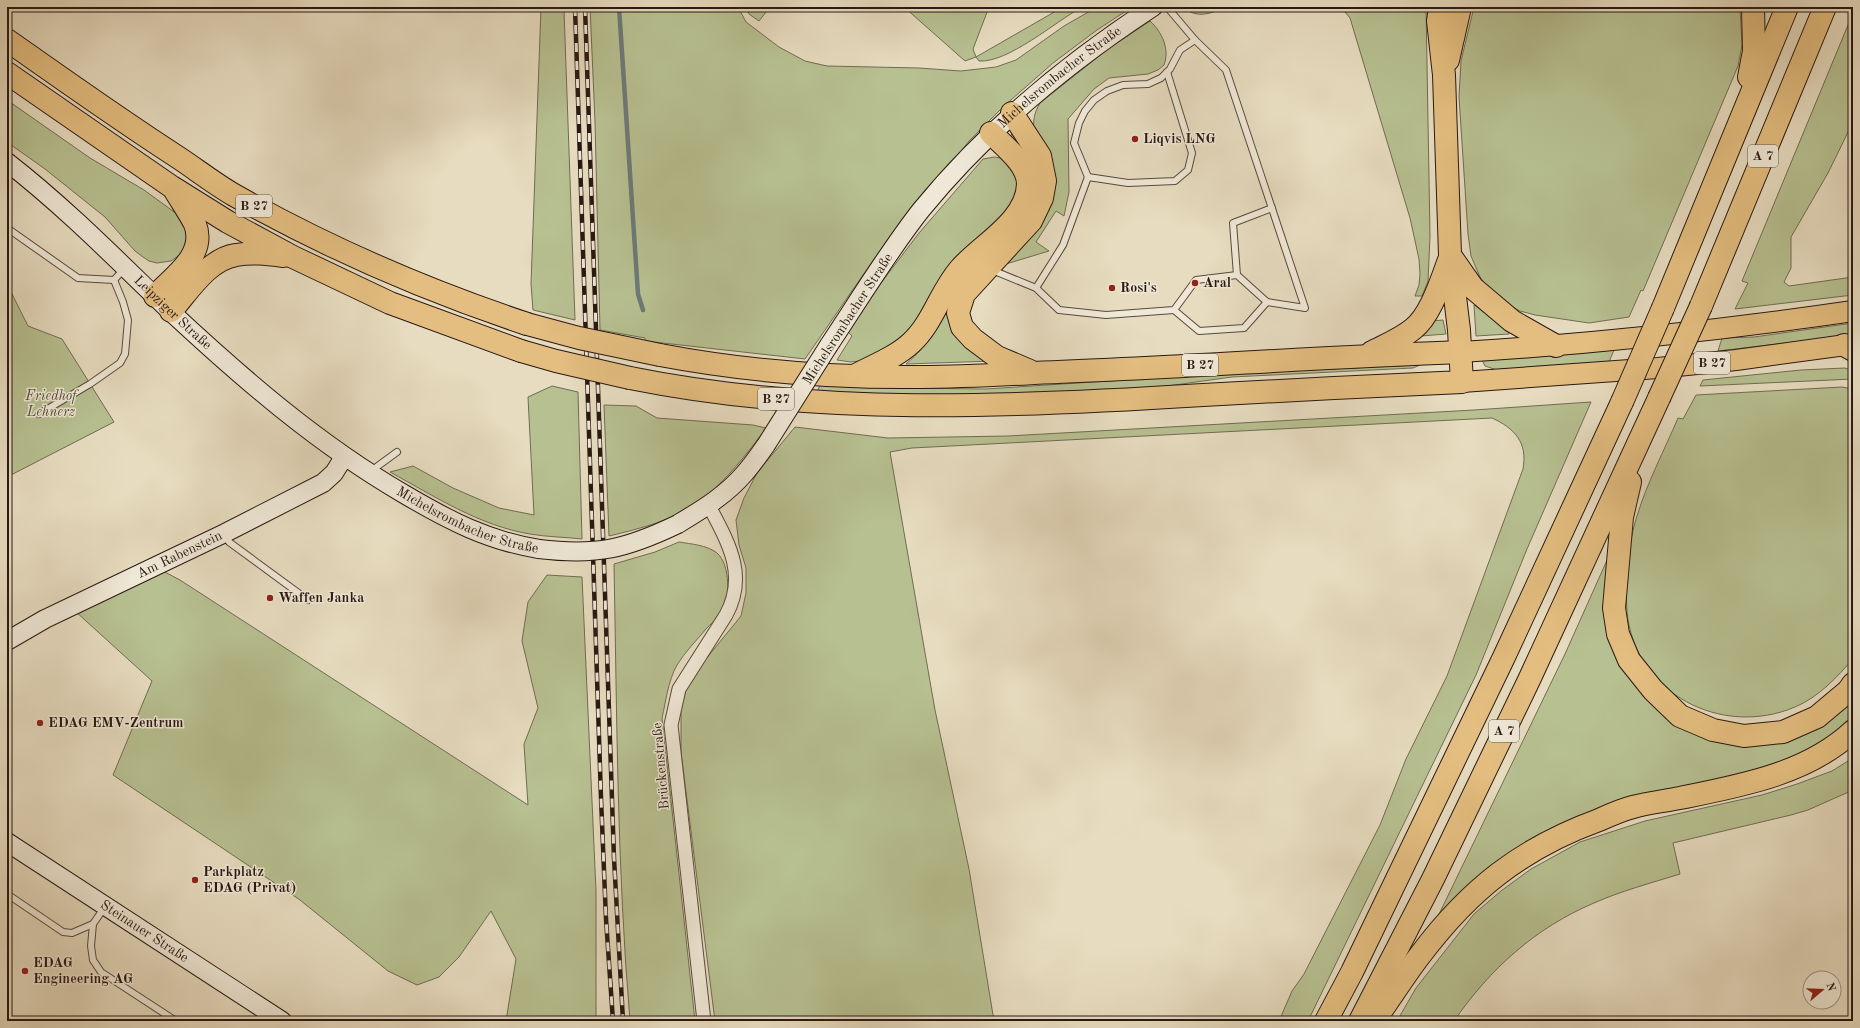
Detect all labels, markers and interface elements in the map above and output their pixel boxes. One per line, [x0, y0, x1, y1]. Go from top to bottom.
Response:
street label: Michelsrombacher Straße [995, 24, 1124, 131]
place label: Liqvis LNG [1143, 132, 1216, 146]
marker: Liqvis LNG [1130, 134, 1140, 144]
road number: A 7 [1748, 145, 1778, 167]
road number: B 27 [236, 195, 272, 217]
street label: Michelsrombacher Straße [800, 251, 896, 387]
street label: Leipziger Straße [131, 273, 214, 352]
place label: Aral [1203, 276, 1231, 290]
marker: Aral [1190, 278, 1200, 288]
place label: Rosi's [1120, 281, 1157, 295]
marker: Rosi's [1107, 283, 1117, 293]
road number: B 27 [1694, 352, 1730, 374]
road number: B 27 [1182, 354, 1218, 376]
road number: B 27 [758, 388, 794, 410]
park label: Friedhof Lehnerz [24, 389, 79, 419]
street label: Michelsrombacher Straße [394, 484, 539, 556]
street label: Am Rabenstein [135, 528, 225, 581]
place label: Waffen Janka [278, 591, 364, 605]
marker: Waffen Janka [265, 593, 275, 603]
place label: EDAG EMV-Zentrum [48, 716, 183, 730]
marker: EDAG EMV-Zentrum [35, 718, 45, 728]
road number: A 7 [1489, 720, 1519, 742]
street label: Brückenstraße [650, 722, 672, 810]
place label: Parkplatz EDAG (Privat) [203, 865, 296, 895]
marker: Parkplatz EDAG (Privat) [190, 875, 200, 885]
street label: Steinauer Straße [98, 898, 191, 965]
place label: EDAG Engineering AG [33, 956, 133, 986]
marker: EDAG Engineering AG [20, 966, 30, 976]
north arrow [1802, 970, 1842, 1010]
text: N [1823, 981, 1837, 994]

